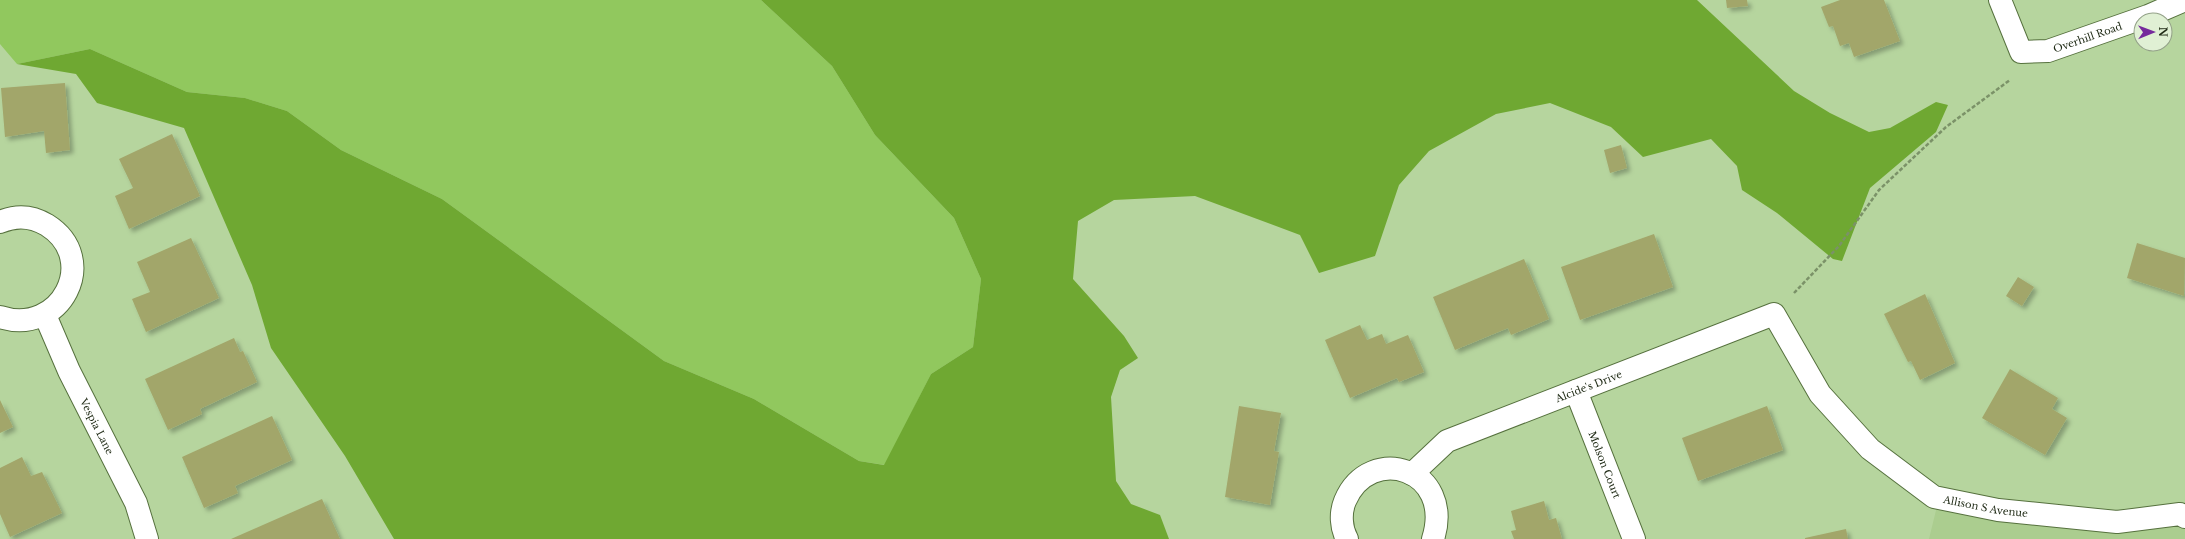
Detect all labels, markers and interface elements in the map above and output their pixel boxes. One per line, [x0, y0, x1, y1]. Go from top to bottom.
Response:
north arrow [2133, 12, 2173, 52]
street label: Overhill Road [2051, 19, 2124, 55]
text: N [2156, 27, 2170, 38]
street label: Alcide's Drive [1553, 367, 1624, 405]
street label: Vespia Lane [77, 395, 117, 457]
street label: Molson Court [1586, 429, 1624, 500]
street label: Allison S Avenue [1941, 492, 2029, 519]

